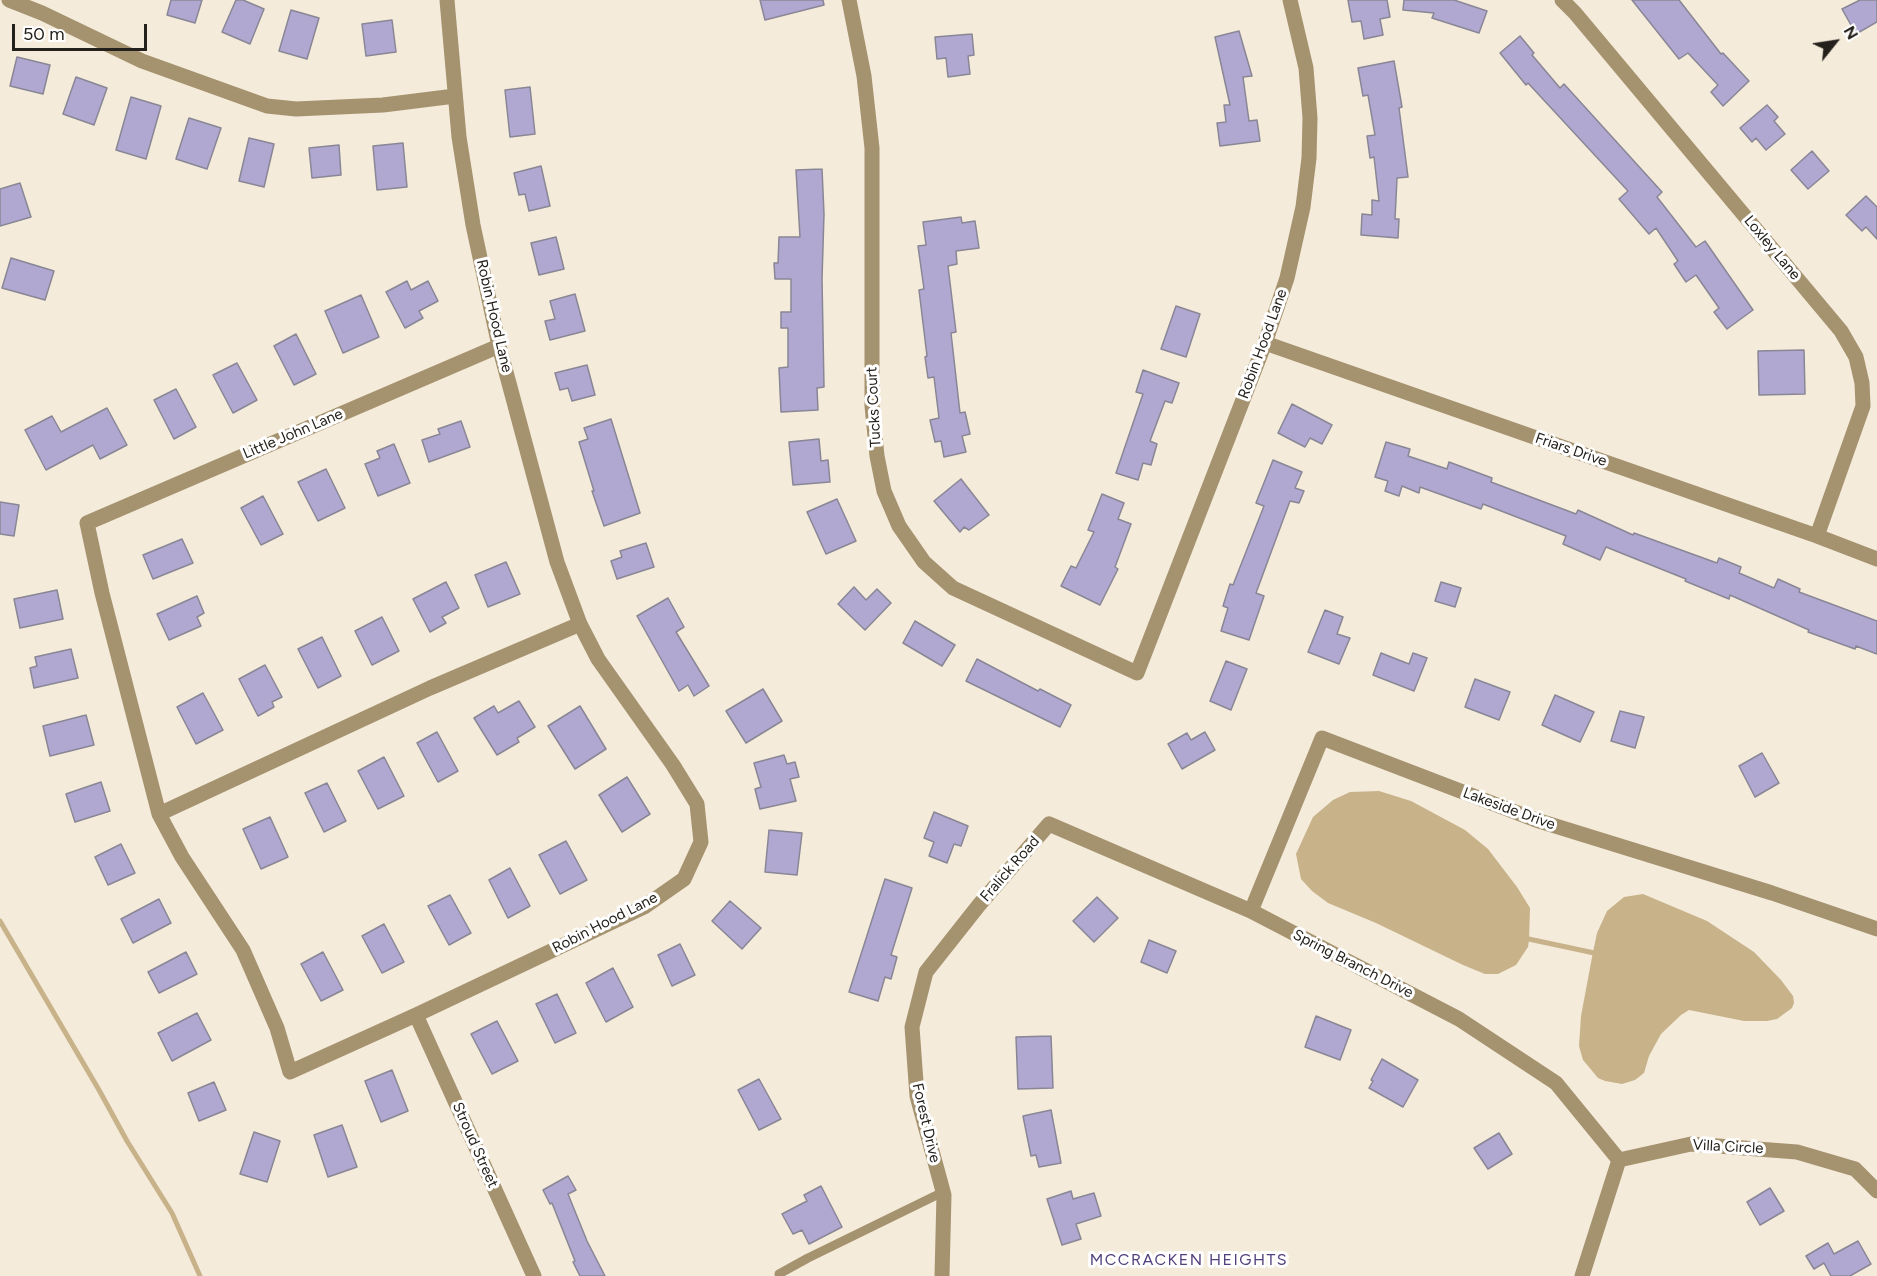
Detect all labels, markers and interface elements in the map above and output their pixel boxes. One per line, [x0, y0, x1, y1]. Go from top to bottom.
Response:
scale bar [15, 12, 150, 50]
north arrow [1805, 12, 1865, 72]
text: 50 m [23, 23, 65, 45]
text: N [1840, 23, 1862, 43]
street label: Loxley Lane [1740, 212, 1804, 284]
street label: Robin Hood Lane [472, 258, 516, 374]
street label: Robin Hood Lane [1235, 287, 1291, 401]
street label: Tucks Court [863, 366, 885, 448]
street label: Little John Lane [240, 405, 346, 463]
street label: Friars Drive [1533, 429, 1609, 471]
street label: Lakeside Drive [1461, 784, 1557, 834]
street label: Fralick Road [977, 832, 1043, 906]
street label: Robin Hood Lane [549, 889, 661, 957]
street label: Spring Branch Drive [1290, 926, 1416, 1002]
street label: Forest Drive [908, 1081, 944, 1165]
street label: Stroud Street [448, 1100, 502, 1190]
street label: Villa Circle [1692, 1136, 1764, 1158]
district label: MCCRACKEN HEIGHTS [1090, 1250, 1288, 1270]

